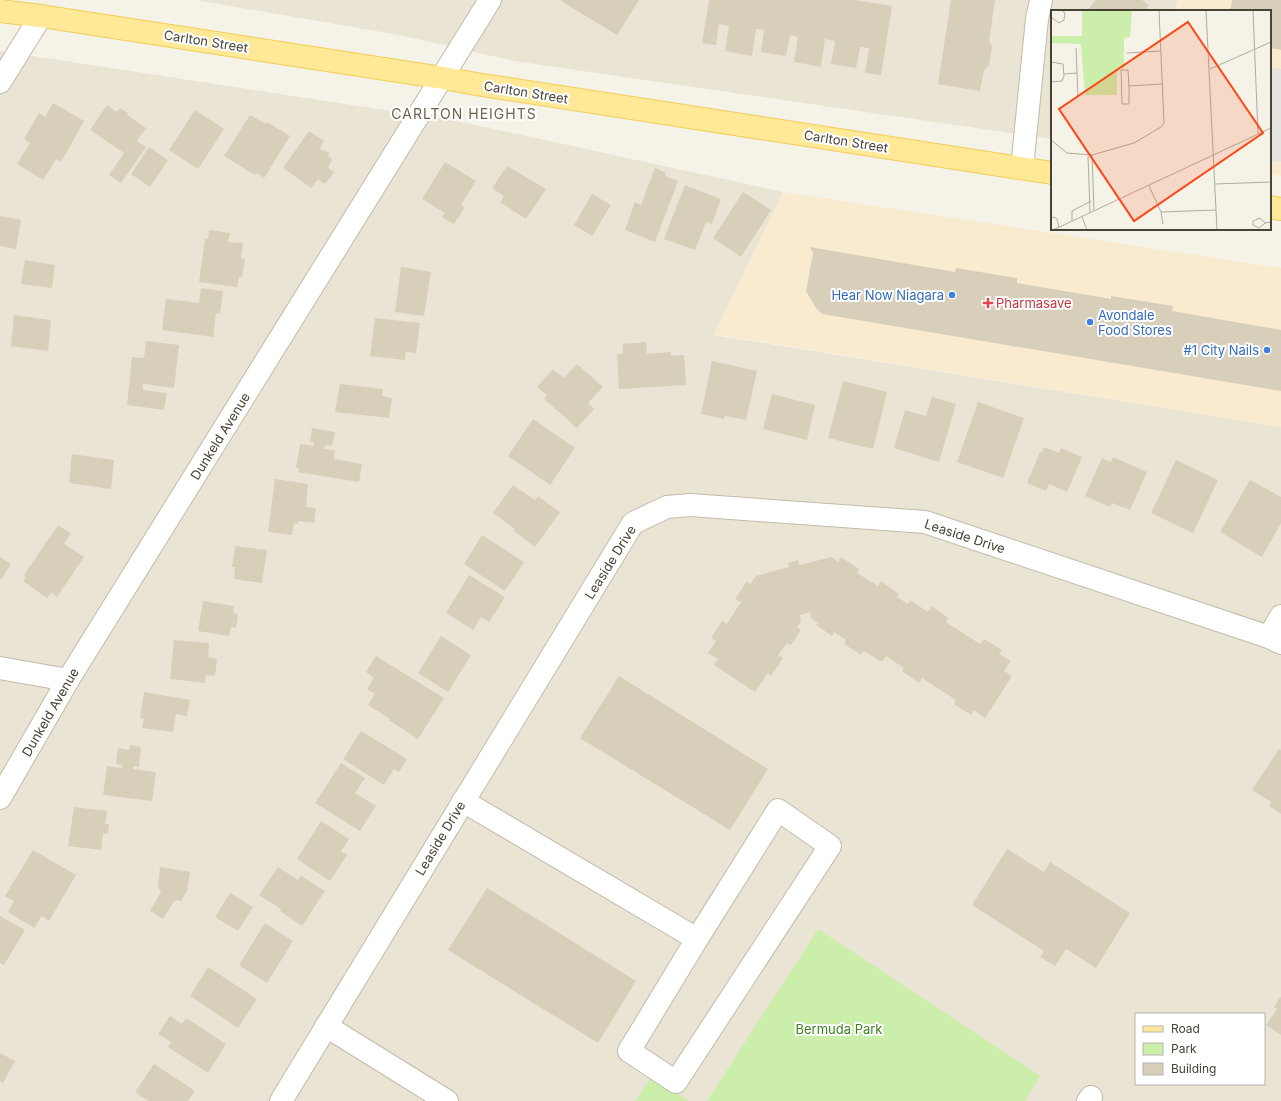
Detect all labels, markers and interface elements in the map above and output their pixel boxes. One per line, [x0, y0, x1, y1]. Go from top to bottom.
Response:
inset map [1051, 10, 1271, 230]
street label: Carlton Street [163, 26, 249, 56]
street label: Carlton Street [483, 77, 569, 107]
district label: CARLTON HEIGHTS [391, 105, 537, 122]
street label: Carlton Street [803, 126, 889, 156]
place label: Hear Now Niagara [831, 287, 944, 303]
marker: Hear Now Niagara [947, 290, 957, 300]
place label: Pharmasave [996, 295, 1072, 311]
marker: Pharmasave [983, 298, 993, 308]
place label: Avondale Food Stores [1098, 307, 1172, 338]
marker: Avondale Food Stores [1085, 317, 1095, 327]
place label: #1 City Nails [1183, 342, 1259, 358]
marker: #1 City Nails [1262, 345, 1272, 355]
street label: Dunkeld Avenue [187, 390, 253, 482]
street label: Leaside Drive [923, 515, 1007, 557]
street label: Leaside Drive [581, 522, 639, 602]
street label: Dunkeld Avenue [18, 665, 82, 759]
street label: Leaside Drive [412, 798, 468, 878]
legend [1135, 1013, 1265, 1085]
park label: Bermuda Park [795, 1021, 883, 1037]
text: Road [1171, 1021, 1200, 1036]
text: Park [1171, 1041, 1197, 1056]
text: Building [1171, 1061, 1216, 1076]

